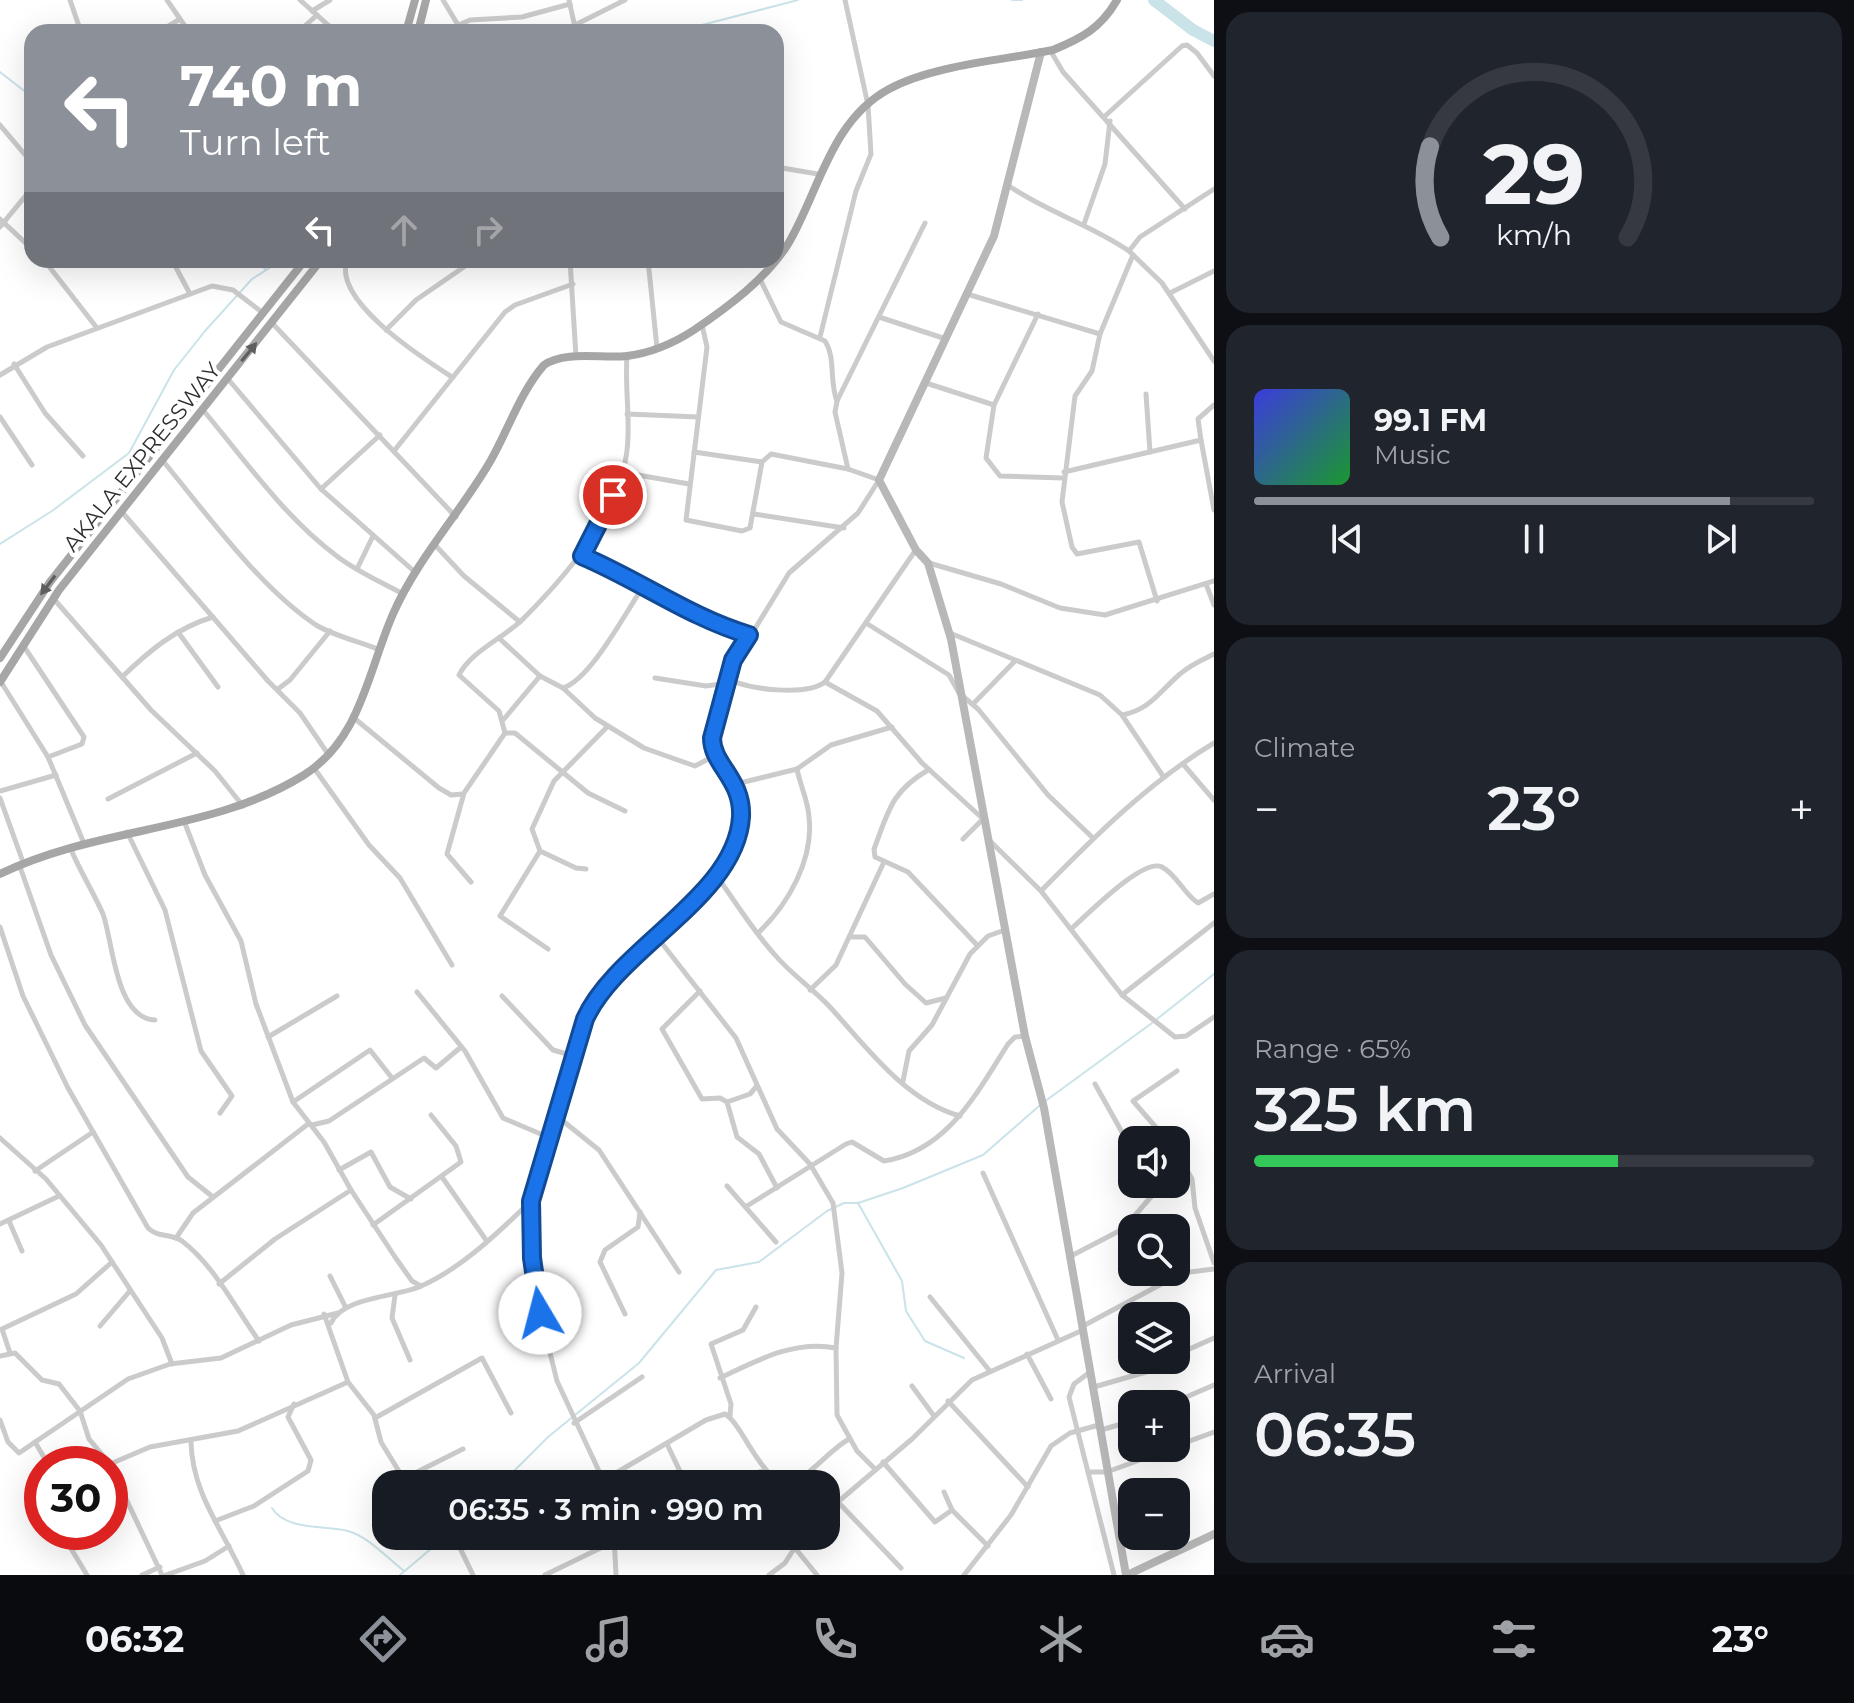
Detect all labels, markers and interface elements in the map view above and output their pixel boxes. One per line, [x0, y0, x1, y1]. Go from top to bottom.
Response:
text: 740 m [180, 52, 362, 120]
icon: left [48, 56, 152, 160]
text: Turn left [180, 120, 331, 164]
text: 29 [1483, 123, 1585, 225]
icon: left [298, 208, 342, 252]
icon: ahead [382, 208, 426, 252]
icon: right [466, 208, 510, 252]
text: km/h [1496, 217, 1572, 252]
one-way arrow [241, 342, 257, 362]
street label: AKALA EXPRESSWAY [57, 357, 227, 557]
text: 99.1 FM [1374, 402, 1487, 439]
text: Music [1374, 439, 1451, 471]
pin [579, 461, 647, 529]
icon: arrive [591, 473, 635, 517]
icon: previous [1325, 517, 1369, 561]
icon: pause [1512, 517, 1556, 561]
icon: next [1699, 517, 1743, 561]
one-way arrow [41, 574, 57, 595]
text: Climate [1254, 732, 1355, 764]
text: 23° [1487, 772, 1581, 845]
text: − [1254, 782, 1279, 836]
text: + [1789, 782, 1814, 836]
text: Range · 65% [1254, 1033, 1411, 1065]
text: 325 km [1254, 1073, 1476, 1146]
map controls [1118, 1126, 1190, 1550]
button: sound [1118, 1126, 1190, 1198]
button: search [1118, 1214, 1190, 1286]
position arrow [498, 1271, 582, 1355]
button: layers [1118, 1302, 1190, 1374]
text: Arrival [1254, 1358, 1336, 1390]
button: + [1118, 1390, 1190, 1462]
text: 06:35 [1254, 1398, 1416, 1471]
speed limit sign: 30 [24, 1446, 128, 1550]
button: − [1118, 1478, 1190, 1550]
text: 06:35 · 3 min · 990 m [448, 1491, 764, 1528]
icon: directions [355, 1611, 411, 1667]
icon: music [581, 1611, 637, 1667]
icon: phone [807, 1611, 863, 1667]
icon: climate [1033, 1611, 1089, 1667]
icon: car [1259, 1611, 1315, 1667]
icon: filters [1486, 1611, 1542, 1667]
text: 06:32 [85, 1617, 184, 1661]
text: 23° [1712, 1617, 1769, 1661]

